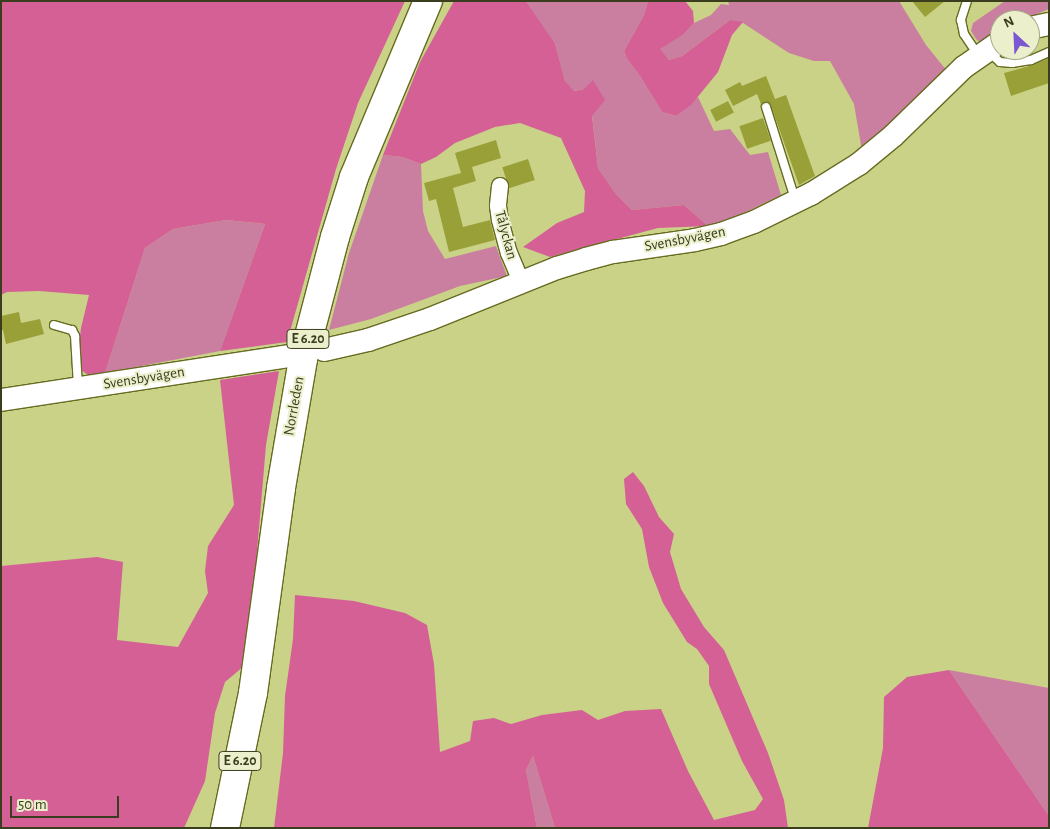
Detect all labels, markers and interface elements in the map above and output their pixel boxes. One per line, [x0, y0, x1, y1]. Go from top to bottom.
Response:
north arrow [990, 10, 1040, 60]
text: N [1002, 14, 1016, 31]
street label: Tålyckan [491, 209, 521, 261]
street label: Svensbyvägen [643, 222, 727, 256]
road number: E 6.20 [286, 328, 330, 350]
street label: Svensbyvägen [102, 363, 186, 393]
street label: Norrleden [280, 375, 308, 437]
road number: E 6.20 [218, 749, 262, 772]
scale bar [12, 786, 121, 818]
text: 50 m [18, 797, 47, 812]

